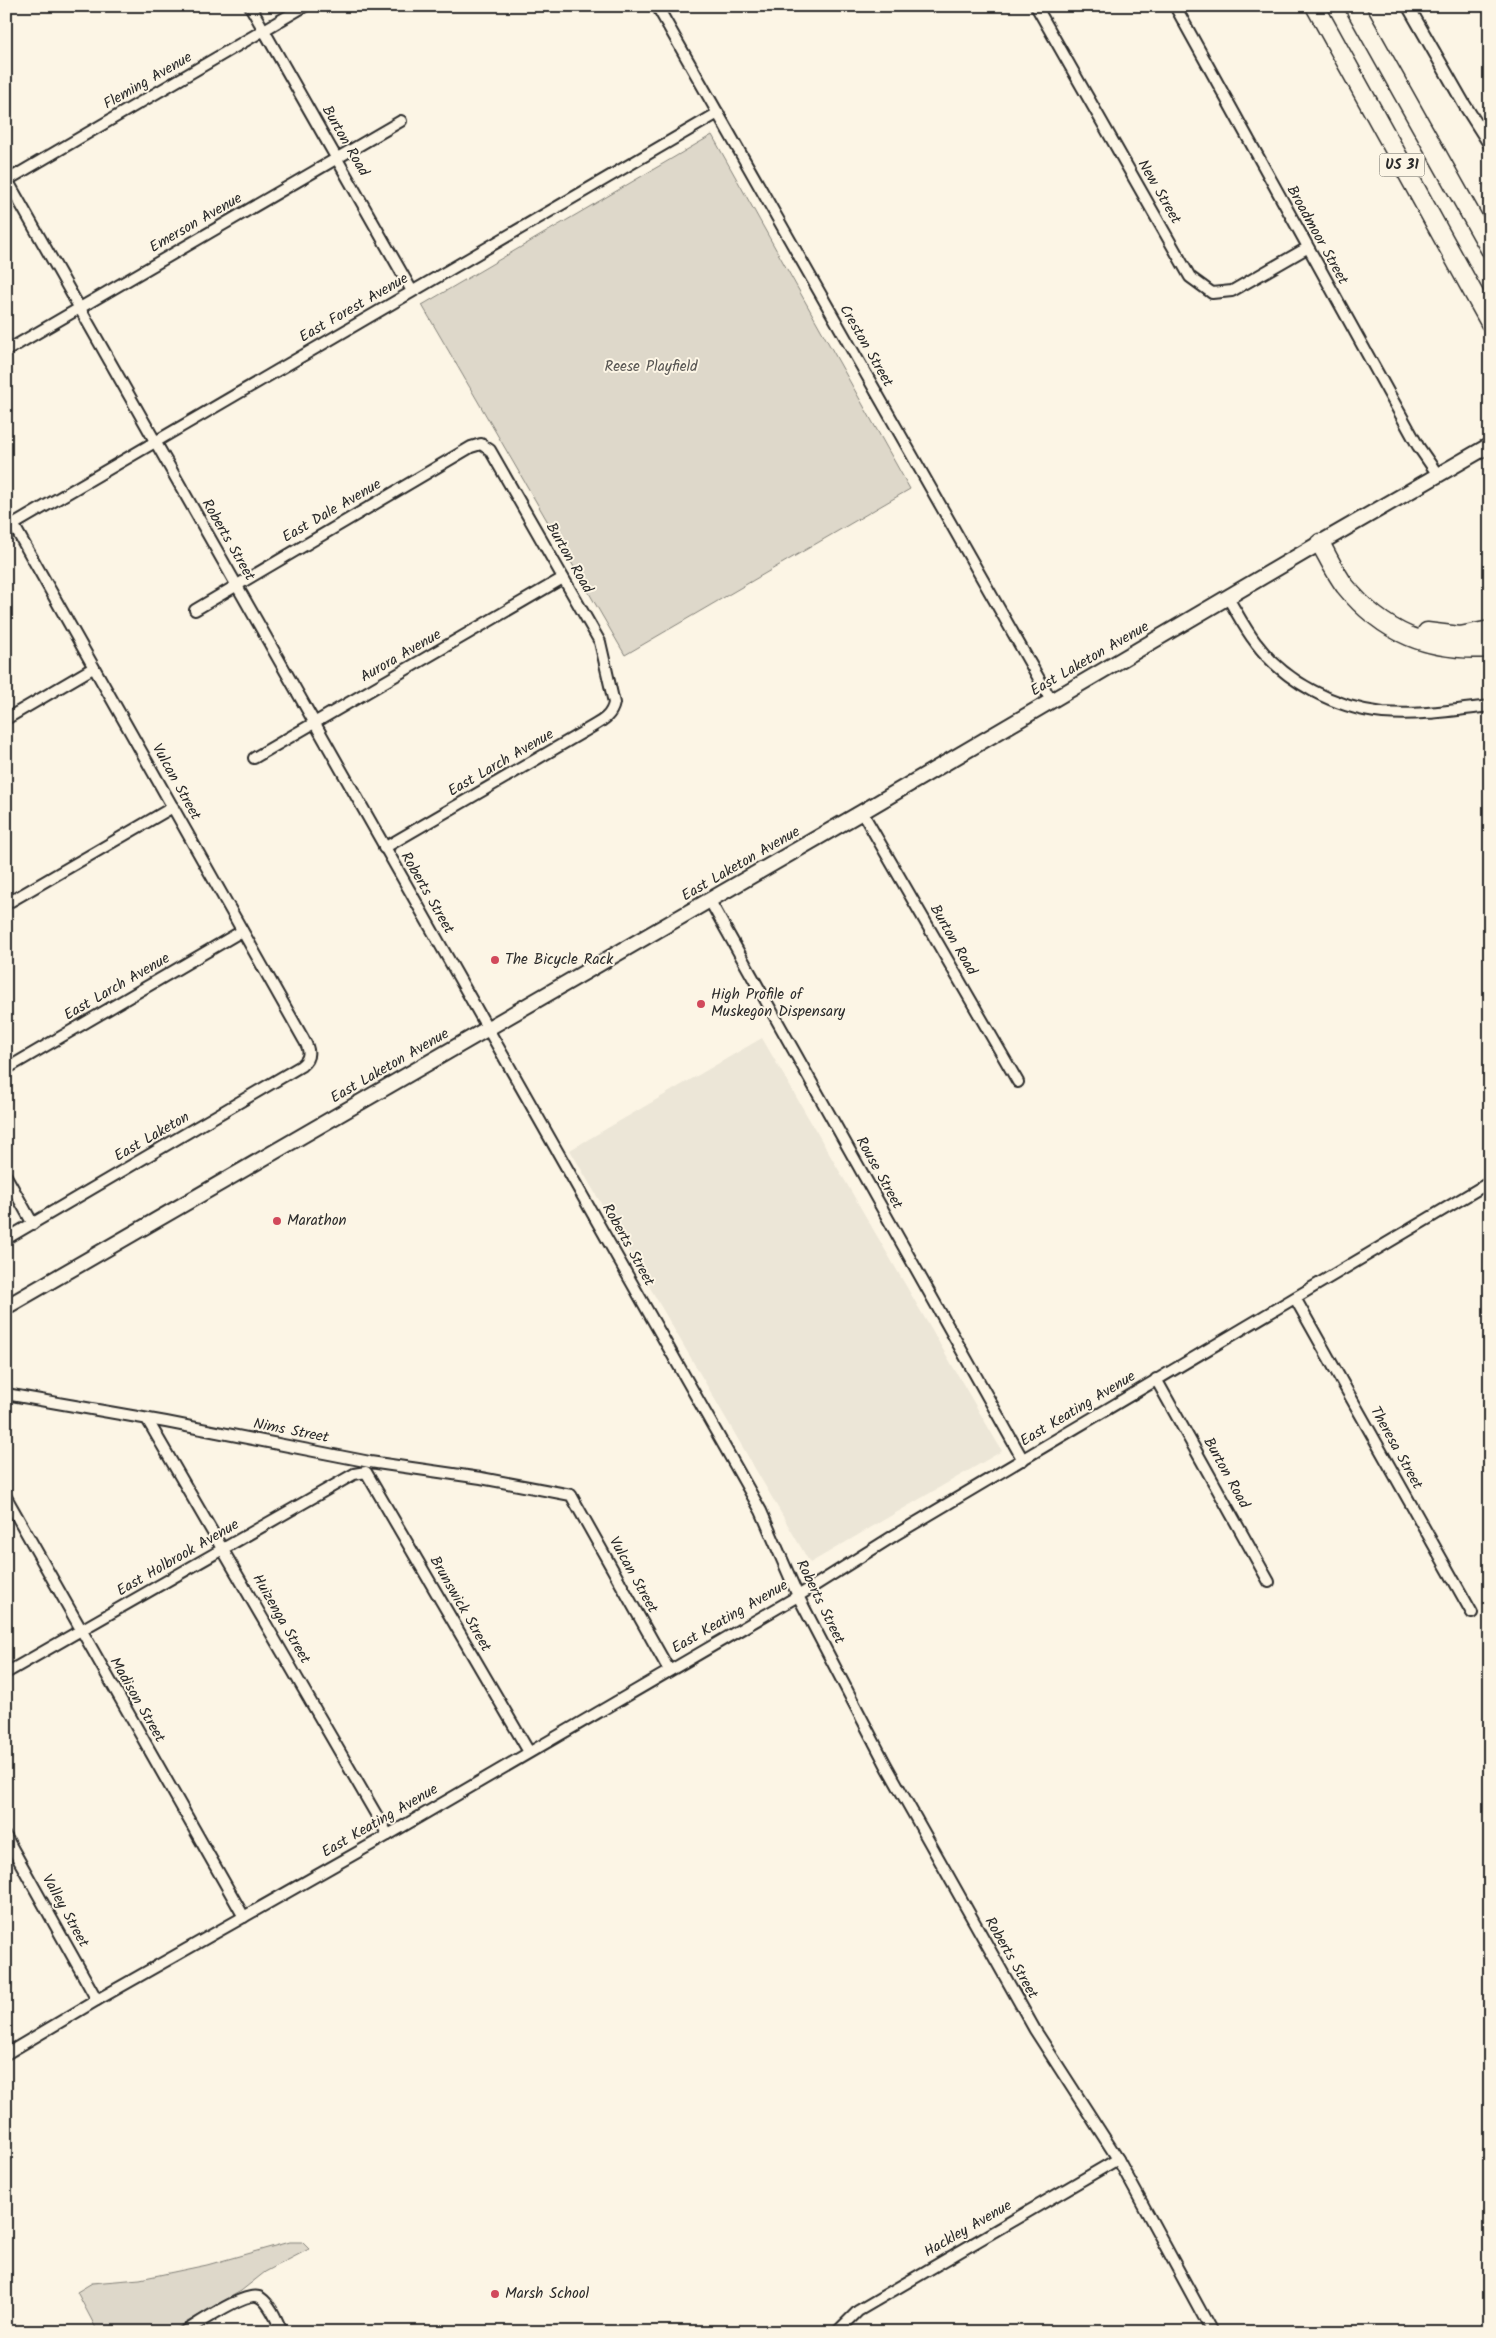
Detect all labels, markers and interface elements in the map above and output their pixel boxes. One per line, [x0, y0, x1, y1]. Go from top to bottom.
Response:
street label: Fleming Avenue [99, 46, 197, 116]
street label: Burton Road [315, 101, 375, 181]
road number: US 31 [1380, 154, 1424, 176]
street label: New Street [1131, 155, 1187, 229]
street label: Broadmoor Street [1280, 181, 1354, 289]
street label: Emerson Avenue [145, 187, 247, 259]
street label: East Forest Avenue [295, 267, 413, 349]
street label: Creston Street [833, 300, 899, 392]
park label: Reese Playfield [604, 355, 698, 379]
street label: East Dale Avenue [278, 473, 386, 549]
street label: Roberts Street [195, 494, 261, 586]
street label: Burton Road [539, 518, 599, 598]
street label: East Laketon Avenue [1026, 615, 1154, 703]
street label: Aurora Avenue [356, 623, 446, 689]
street label: East Larch Avenue [443, 723, 559, 803]
street label: Vulcan Street [145, 739, 207, 825]
street label: East Laketon Avenue [677, 820, 805, 908]
street label: Roberts Street [394, 847, 460, 939]
street label: Burton Road [923, 900, 983, 980]
street label: East Larch Avenue [59, 947, 175, 1027]
place label: The Bicycle Rack [505, 948, 614, 972]
marker: The Bicycle Rack [489, 954, 501, 966]
place label: High Profile of Muskegon Dispensary [711, 983, 846, 1024]
marker: High Profile of Muskegon Dispensary [695, 998, 707, 1010]
street label: East Laketon Avenue [326, 1022, 454, 1110]
street label: East Laketon [110, 1106, 194, 1168]
street label: Rouse Street [849, 1132, 909, 1214]
street label: Roberts Street [595, 1199, 661, 1291]
place label: Marathon [287, 1209, 347, 1233]
marker: Marathon [271, 1215, 283, 1227]
street label: East Keating Avenue [1016, 1365, 1141, 1453]
street label: Theresa Street [1363, 1402, 1429, 1494]
street label: Nims Street [251, 1412, 331, 1450]
street label: Burton Road [1196, 1433, 1256, 1514]
street label: East Holbrook Avenue [112, 1513, 244, 1603]
street label: Vulcan Street [602, 1532, 664, 1618]
street label: Brunswick Street [423, 1551, 497, 1657]
street label: Roberts Street [789, 1556, 851, 1649]
street label: Huizenga Street [246, 1570, 317, 1669]
street label: East Keating Avenue [667, 1574, 793, 1660]
street label: Madison Street [103, 1653, 171, 1747]
street label: East Keating Avenue [317, 1778, 443, 1864]
street label: Valley Street [35, 1870, 95, 1952]
street label: Roberts Street [978, 1912, 1044, 2004]
street label: Hackley Avenue [919, 2194, 1017, 2264]
place label: Marsh School [505, 2282, 590, 2306]
marker: Marsh School [489, 2288, 501, 2300]

